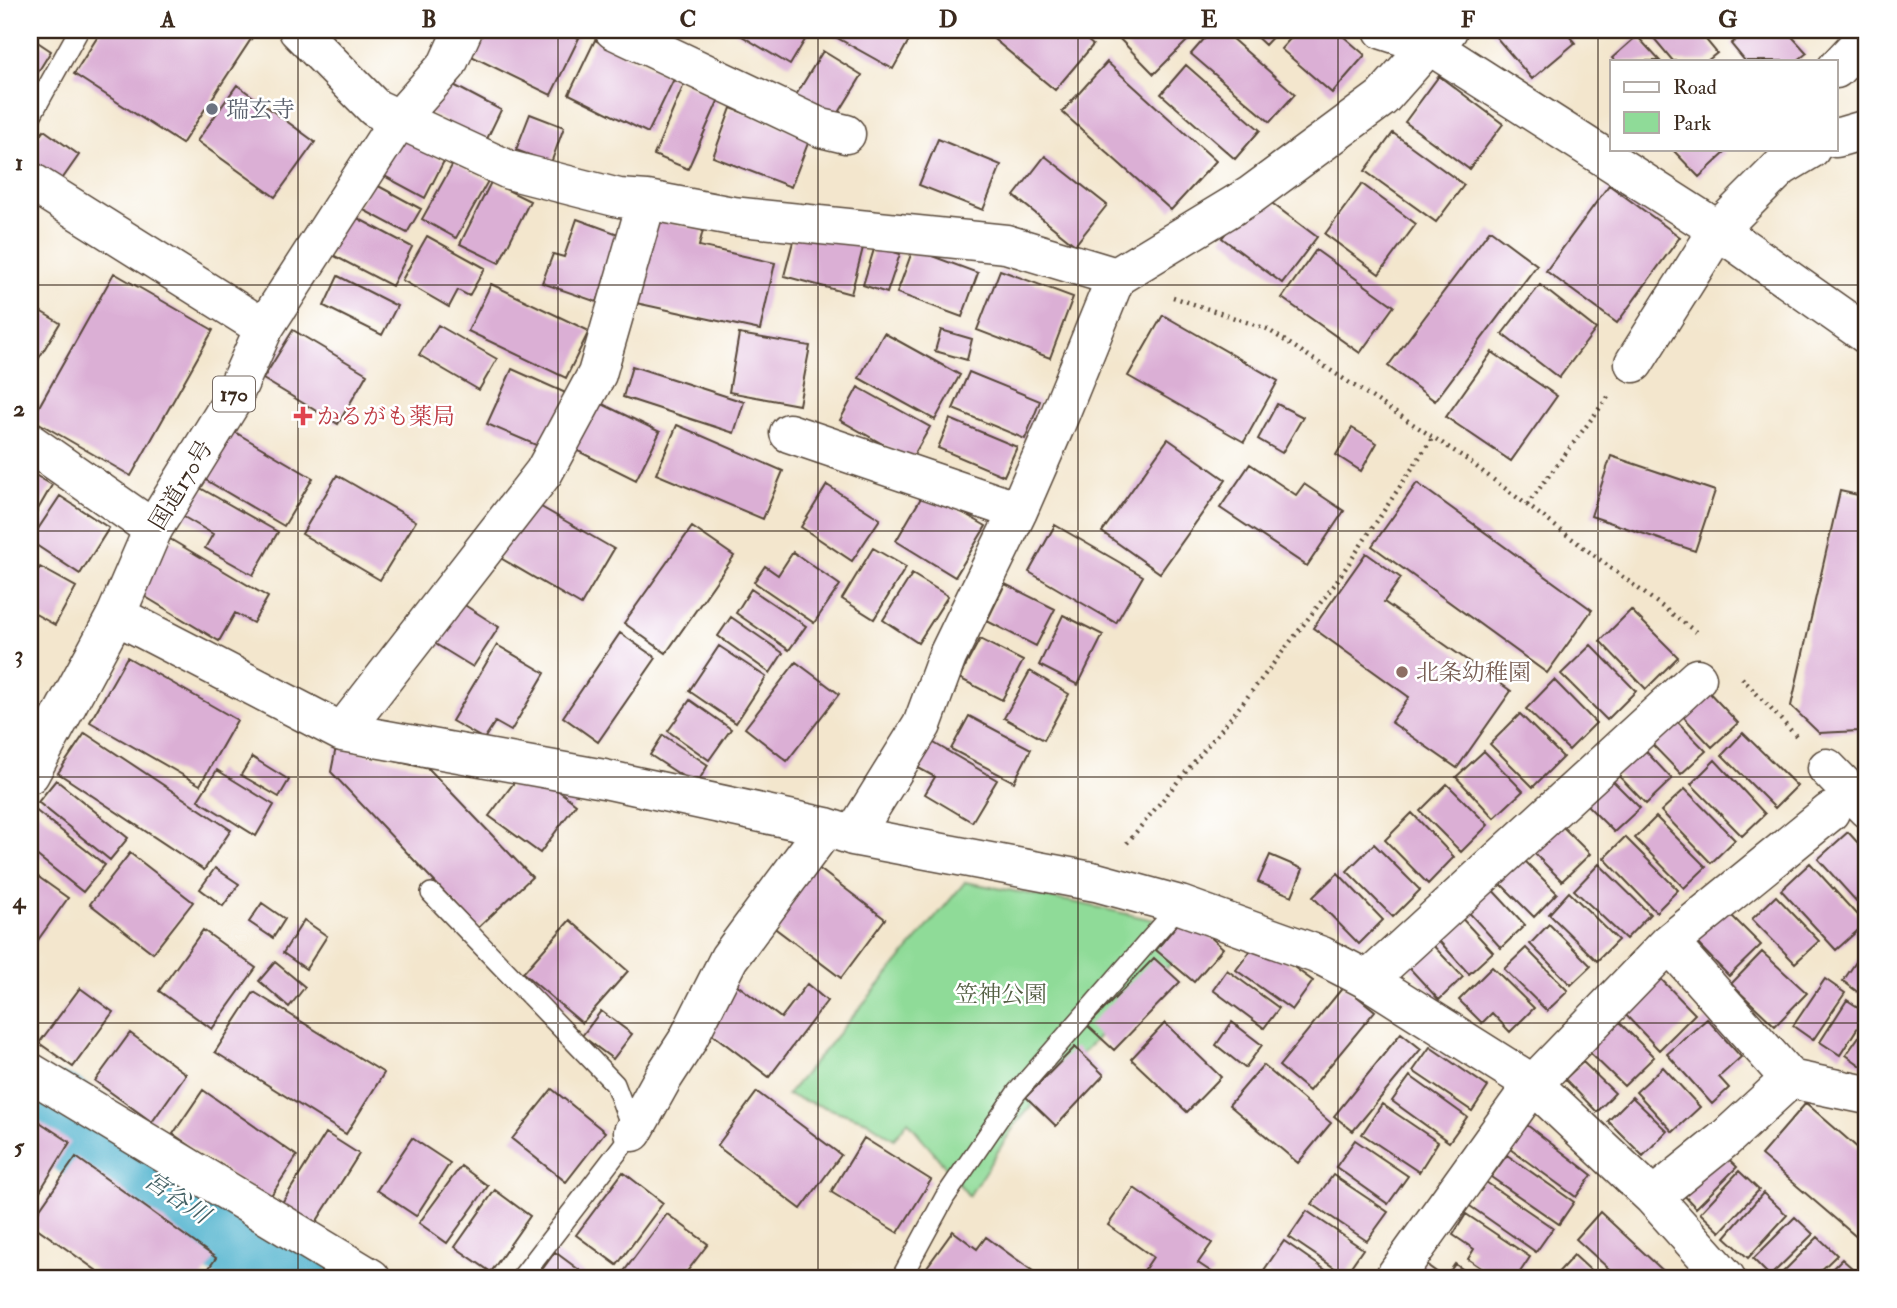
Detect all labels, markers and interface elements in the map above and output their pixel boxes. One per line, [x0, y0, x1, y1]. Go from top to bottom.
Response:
text: A [160, 5, 176, 34]
text: B [421, 5, 437, 34]
text: C [680, 5, 696, 34]
text: D [939, 5, 957, 34]
text: E [1201, 5, 1218, 34]
text: F [1461, 5, 1476, 34]
text: G [1718, 5, 1738, 34]
legend [1610, 60, 1838, 150]
text: Road [1673, 74, 1718, 101]
place label: 瑞玄寺 [226, 95, 295, 124]
marker: 瑞玄寺 [204, 101, 220, 117]
text: Park [1673, 110, 1711, 137]
text: 1 [15, 148, 23, 177]
road number: 170 [213, 376, 255, 412]
text: 2 [13, 394, 25, 423]
place label: かるがも薬局 [317, 402, 455, 431]
marker: かるがも薬局 [295, 408, 311, 424]
street label: 国道170号 [143, 435, 219, 535]
text: 3 [15, 640, 23, 669]
place label: 北条幼稚園 [1416, 658, 1531, 687]
marker: 北条幼稚園 [1394, 664, 1410, 680]
text: 4 [12, 886, 27, 915]
park label: 笠神公園 [955, 980, 1047, 1009]
text: 5 [14, 1132, 25, 1161]
water label: 宮谷川 [138, 1165, 218, 1233]

